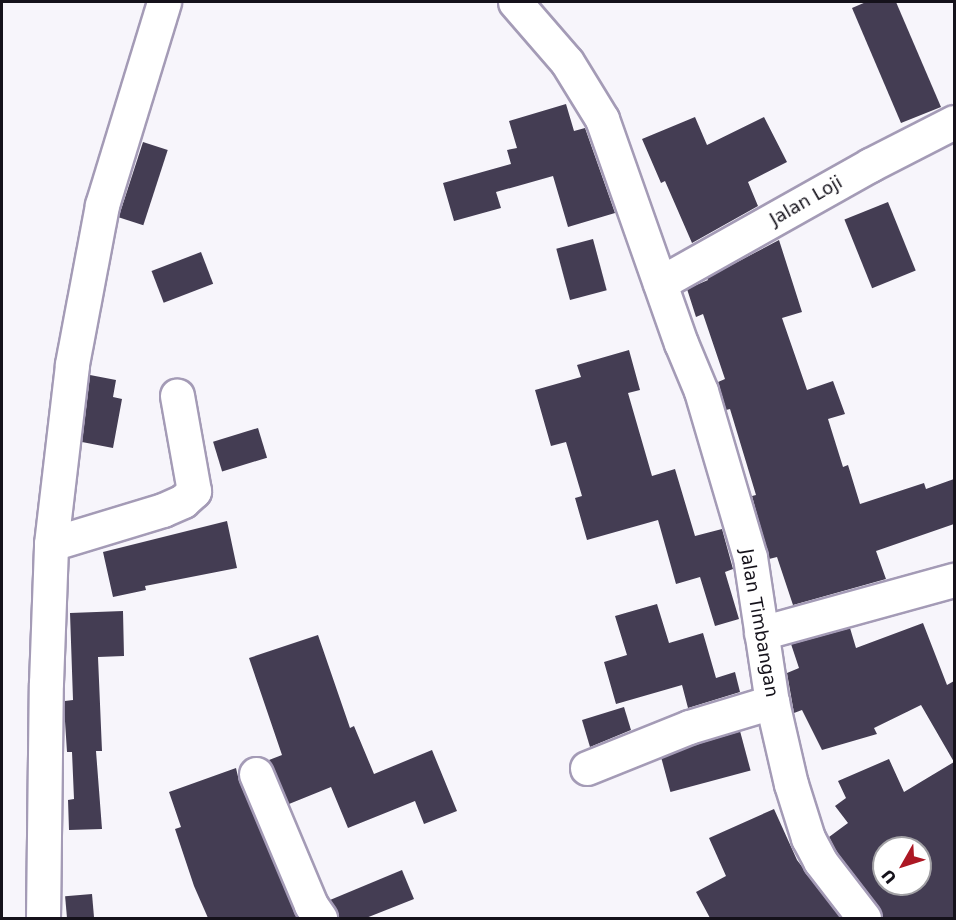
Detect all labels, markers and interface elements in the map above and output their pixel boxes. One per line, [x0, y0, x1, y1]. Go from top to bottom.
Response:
street label: Jalan Loji [766, 172, 846, 230]
street label: Jalan Timbangan [735, 547, 783, 699]
north arrow [872, 836, 932, 896]
text: U [878, 865, 901, 887]

